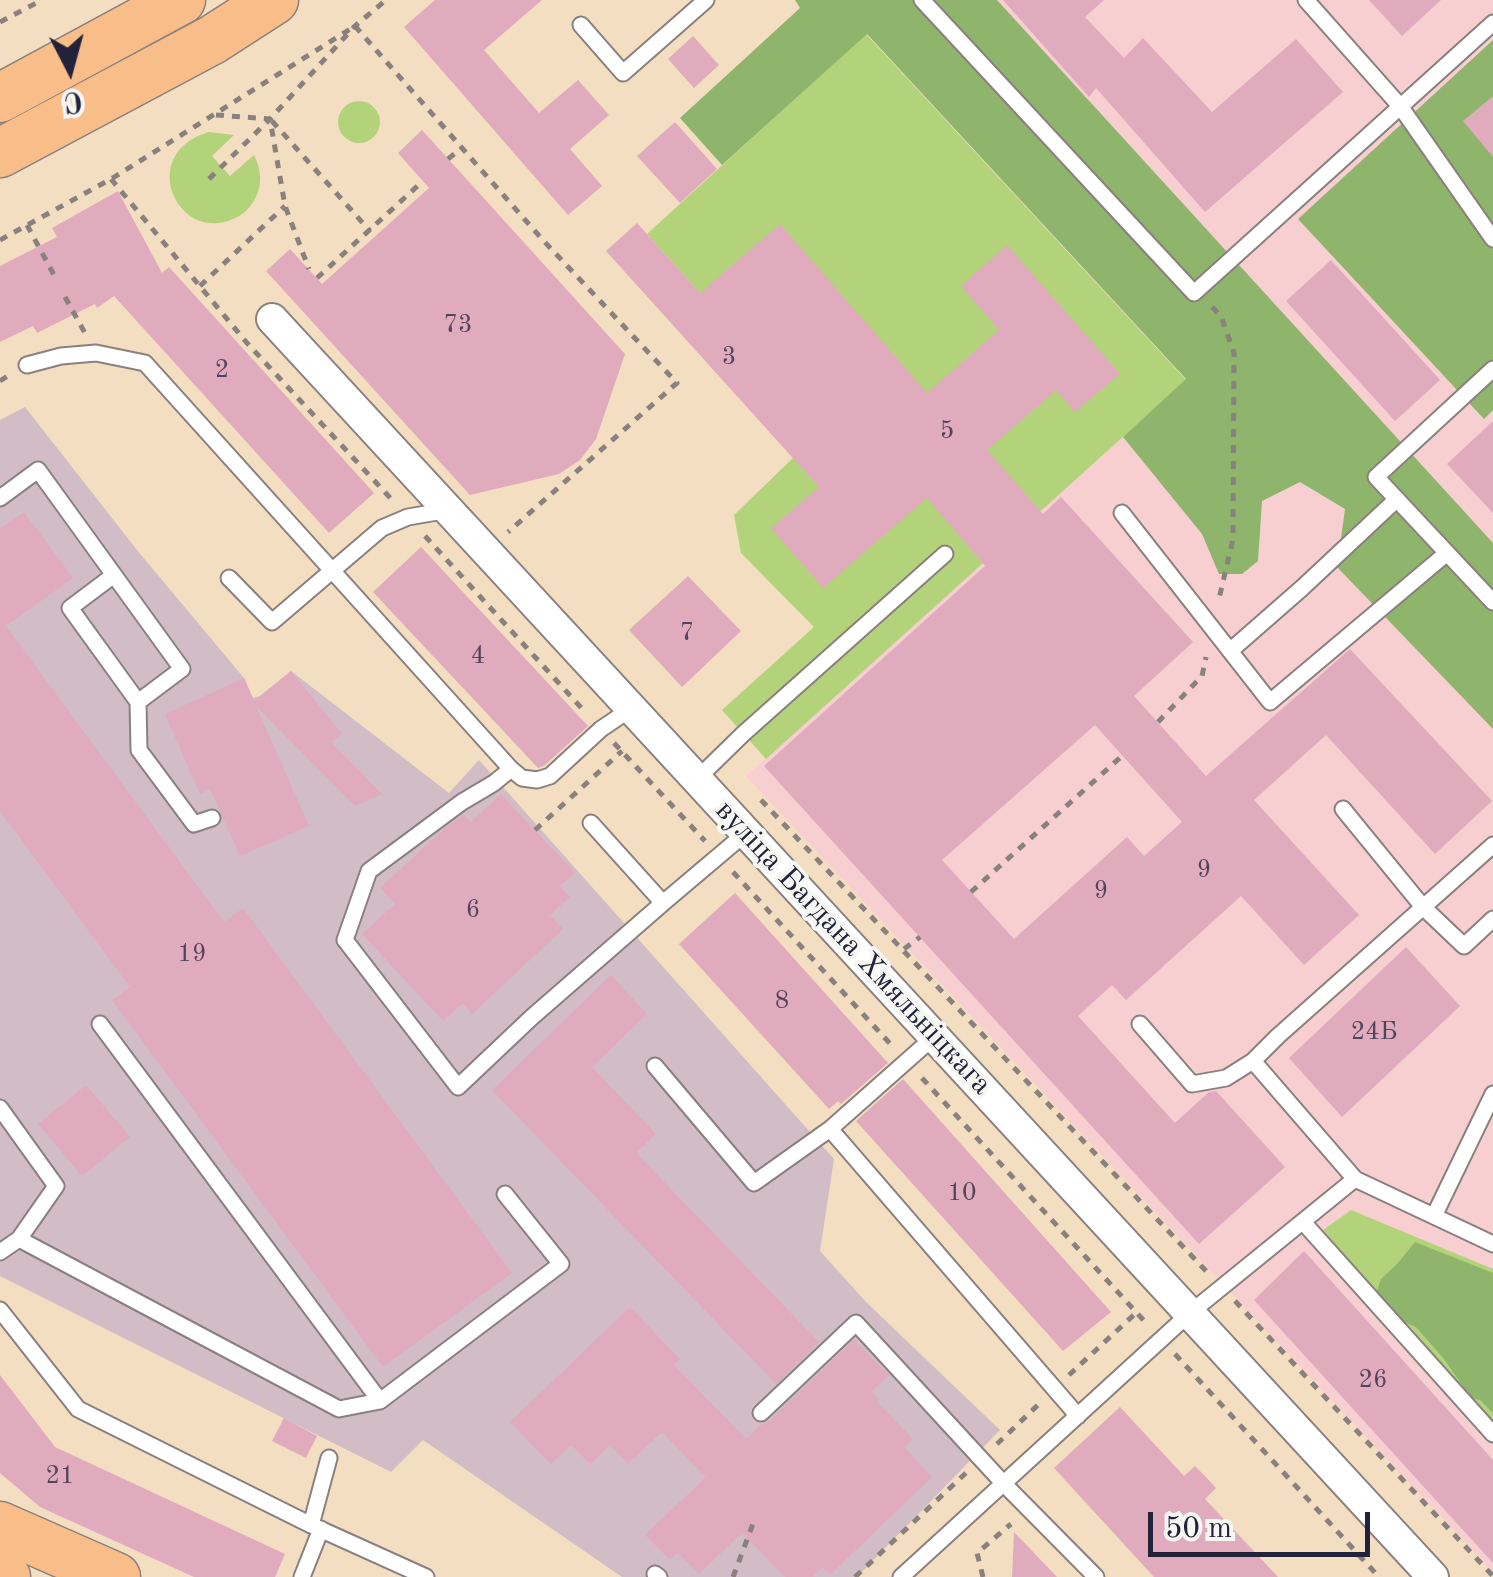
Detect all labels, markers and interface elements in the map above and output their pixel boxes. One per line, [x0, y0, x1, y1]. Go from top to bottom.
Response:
north arrow [20, 20, 120, 120]
text: С [62, 85, 84, 115]
house number: 73 [444, 310, 472, 340]
house number: 3 [722, 342, 736, 372]
house number: 2 [215, 355, 229, 385]
house number: 5 [940, 416, 954, 446]
house number: 7 [680, 618, 694, 648]
house number: 4 [471, 641, 485, 671]
street label: вуліца Багдана Хмяльніцкага [707, 793, 999, 1103]
house number: 9 [1197, 855, 1211, 885]
house number: 9 [1094, 876, 1108, 906]
house number: 6 [466, 895, 480, 925]
house number: 19 [178, 939, 206, 969]
house number: 8 [775, 986, 789, 1016]
house number: 24Б [1351, 1017, 1397, 1047]
house number: 10 [948, 1178, 976, 1208]
house number: 26 [1359, 1365, 1387, 1395]
house number: 21 [46, 1461, 74, 1491]
scale bar [1153, 1492, 1376, 1554]
text: 50 m [1165, 1514, 1232, 1544]

